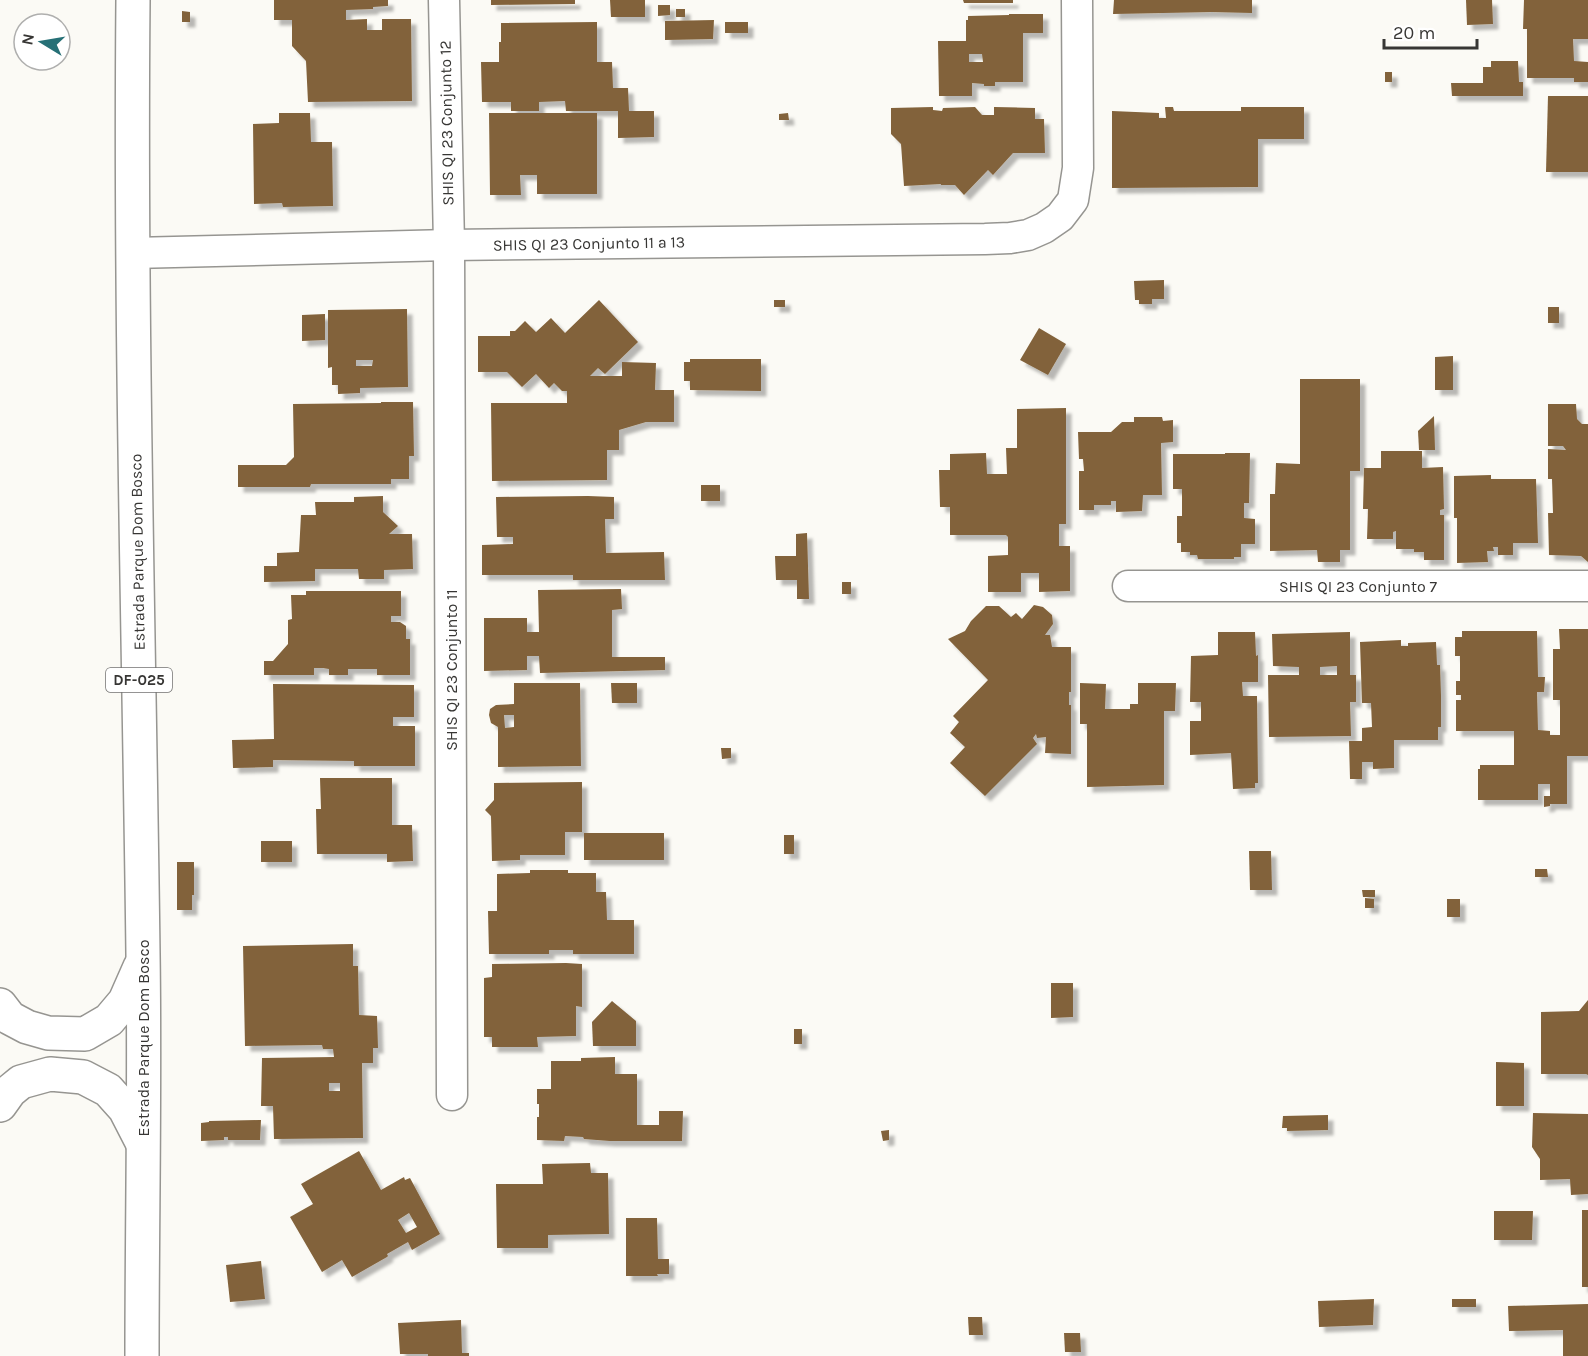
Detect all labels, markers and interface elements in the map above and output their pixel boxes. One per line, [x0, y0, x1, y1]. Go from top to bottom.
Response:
north arrow [12, 12, 72, 72]
scale bar [1384, 12, 1477, 50]
text: 20 m [1393, 22, 1435, 44]
text: N [17, 32, 38, 47]
street label: SHIS QI 23 Conjunto 12 [436, 40, 457, 206]
street label: SHIS QI 23 Conjunto 11 a 13 [493, 232, 685, 255]
street label: Estrada Parque Dom Bosco [126, 453, 149, 651]
street label: SHIS QI 23 Conjunto 7 [1279, 577, 1438, 596]
street label: SHIS QI 23 Conjunto 11 [442, 589, 461, 751]
road number: DF-025 [106, 668, 172, 692]
street label: Estrada Parque Dom Bosco [134, 940, 153, 1136]

